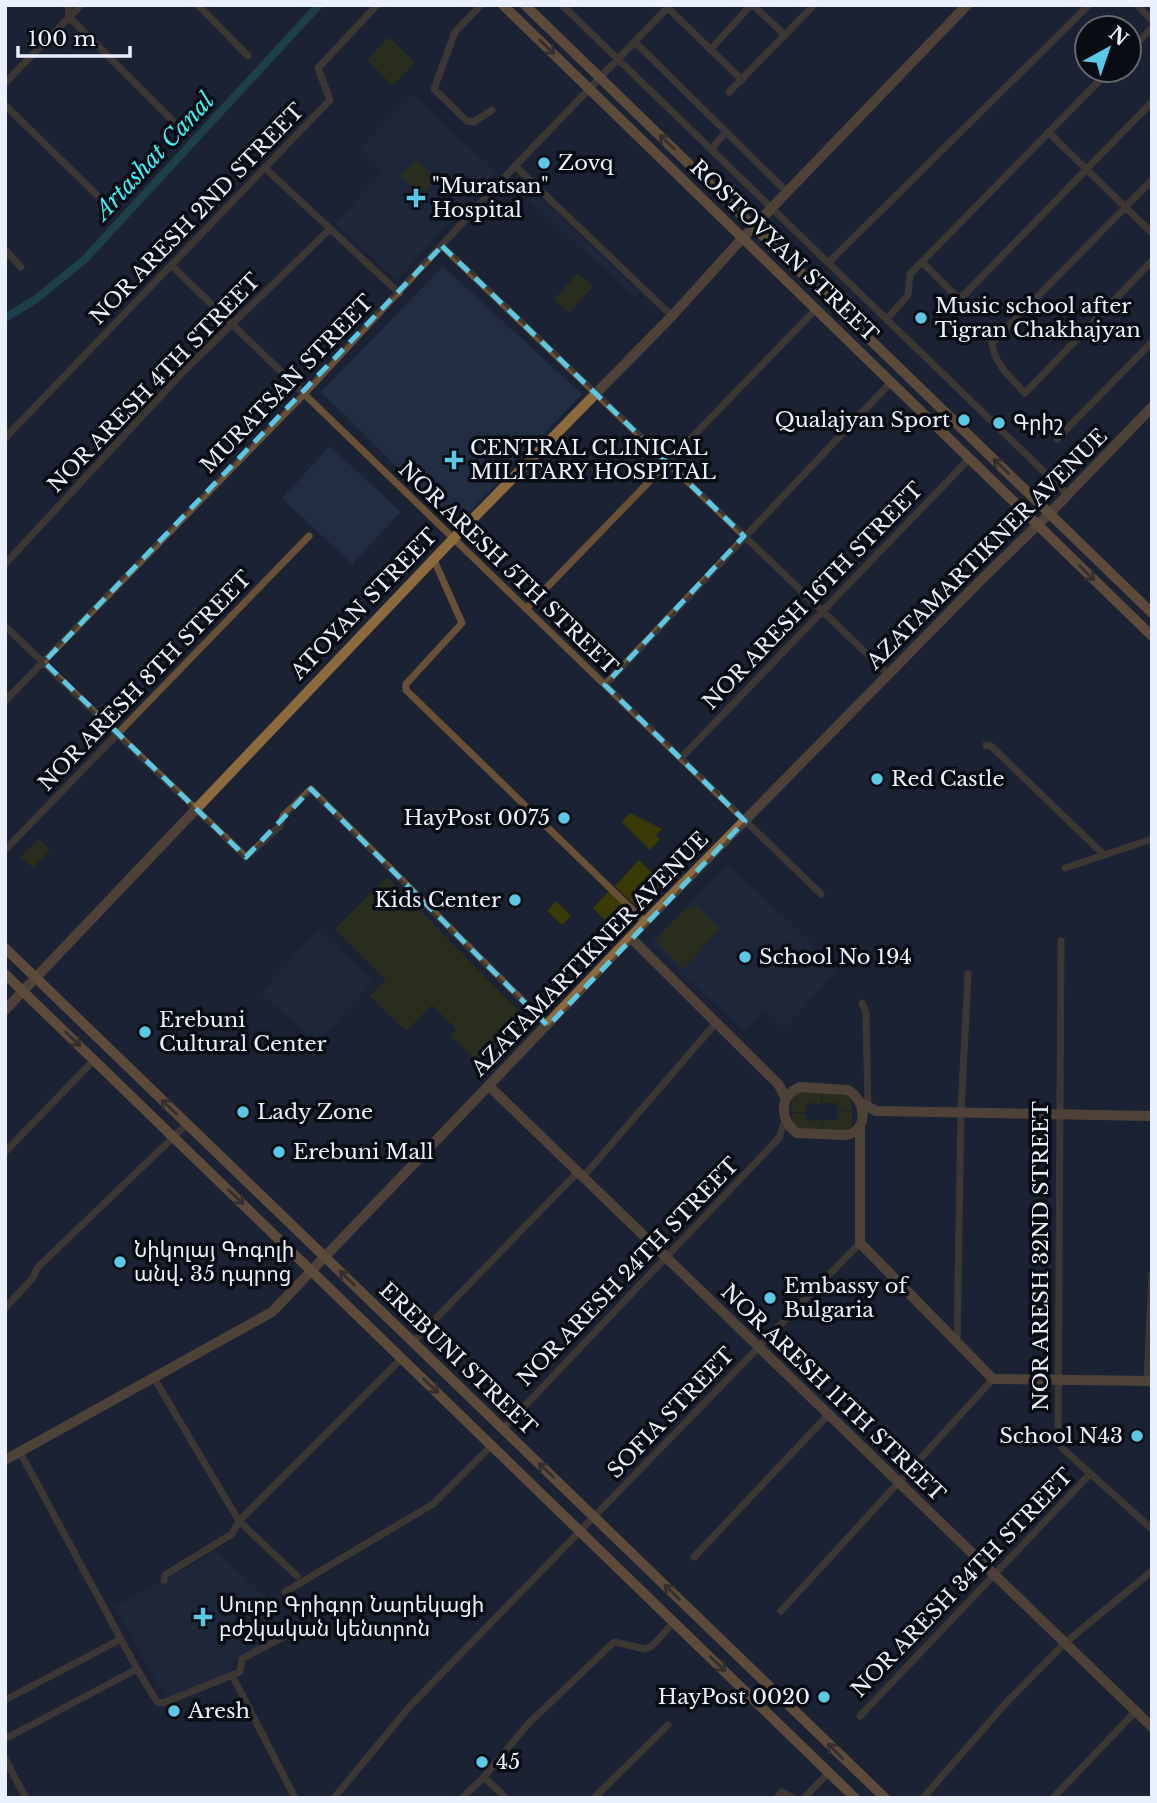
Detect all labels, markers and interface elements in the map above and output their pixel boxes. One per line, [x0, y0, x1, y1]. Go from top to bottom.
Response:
scale bar [18, 14, 130, 58]
north arrow [1073, 14, 1143, 84]
text: N [1104, 22, 1133, 51]
text: 100 m [28, 26, 96, 52]
one-way arrow [538, 39, 556, 55]
water label: Artashat Canal [86, 86, 220, 227]
street label: NOR ARESH 2ND STREET [85, 98, 310, 330]
one-way arrow [659, 133, 676, 150]
place label: Zovq [558, 150, 614, 176]
street label: ROSTOVYAN STREET [685, 154, 883, 348]
marker: Zovq [536, 155, 552, 171]
place label: "Muratsan" Hospital [432, 173, 549, 223]
marker: "Muratsan" Hospital [406, 188, 426, 208]
street label: NOR ARESH 4TH STREET [42, 268, 266, 498]
street label: MURATSAN STREET [195, 289, 379, 479]
place label: Music school after Tigran Chakhajyan [935, 293, 1141, 343]
marker: Music school after Tigran Chakhajyan [913, 310, 929, 326]
place label: Qualajyan Sport [775, 407, 950, 433]
place label: Գրիշ [1013, 410, 1063, 436]
marker: Qualajyan Sport [956, 412, 972, 428]
marker: Գրիշ [991, 415, 1007, 431]
street label: AZATAMARTIKNER AVENUE [861, 423, 1113, 675]
place label: CENTRAL CLINICAL MILITARY HOSPITAL [470, 435, 716, 485]
marker: CENTRAL CLINICAL MILITARY HOSPITAL [444, 450, 464, 470]
street label: NOR ARESH 5TH STREET [393, 456, 623, 680]
one-way arrow [993, 457, 1010, 474]
street label: NOR ARESH 16TH STREET [697, 477, 929, 715]
street label: ATOYAN STREET [285, 523, 443, 686]
one-way arrow [1079, 564, 1096, 581]
street label: NOR ARESH 8TH STREET [33, 566, 257, 796]
place label: Red Castle [891, 766, 1004, 792]
marker: Red Castle [869, 771, 885, 787]
place label: HayPost 0075 [403, 805, 550, 831]
marker: HayPost 0075 [556, 810, 572, 826]
street label: AZATAMARTIKNER AVENUE [466, 826, 714, 1082]
place label: Kids Center [374, 887, 501, 913]
marker: Kids Center [507, 892, 523, 908]
place label: School No 194 [759, 944, 912, 970]
marker: School No 194 [737, 949, 753, 965]
place label: Erebuni Cultural Center [159, 1007, 327, 1057]
marker: Erebuni Cultural Center [137, 1024, 153, 1040]
one-way arrow [64, 1030, 81, 1047]
one-way arrow [161, 1098, 178, 1115]
place label: Lady Zone [257, 1099, 373, 1125]
street label: NOR ARESH 32ND STREET [1028, 1101, 1054, 1411]
marker: Lady Zone [235, 1104, 251, 1120]
place label: Erebuni Mall [293, 1139, 434, 1165]
marker: Erebuni Mall [271, 1144, 287, 1160]
street label: NOR ARESH 24TH STREET [512, 1152, 744, 1392]
one-way arrow [227, 1189, 244, 1206]
place label: Նիկոլայ Գոգոլի անվ. 35 դպրոց [134, 1237, 294, 1287]
marker: Նիկոլայ Գոգոլի անվ. 35 դպրոց [112, 1254, 128, 1270]
one-way arrow [339, 1270, 356, 1287]
place label: Embassy of Bulgaria [784, 1273, 910, 1323]
street label: EREBUNI STREET [374, 1277, 542, 1441]
street label: NOR ARESH 11TH STREET [716, 1279, 951, 1507]
marker: Embassy of Bulgaria [762, 1290, 778, 1306]
street label: SOFIA STREET [602, 1342, 740, 1484]
one-way arrow [422, 1378, 439, 1395]
place label: School N43 [999, 1423, 1123, 1449]
marker: School N43 [1129, 1428, 1145, 1444]
one-way arrow [538, 1462, 555, 1479]
street label: NOR ARESH 34TH STREET [846, 1463, 1078, 1703]
one-way arrow [664, 1584, 681, 1601]
place label: Սուրբ Գրիգոր Նարեկացի բժշկական կենտրոն [219, 1592, 484, 1642]
marker: Սուրբ Գրիգոր Նարեկացի բժշկական կենտրոն [193, 1607, 213, 1627]
one-way arrow [709, 1656, 726, 1673]
place label: HayPost 0020 [658, 1684, 810, 1710]
marker: HayPost 0020 [816, 1689, 832, 1705]
place label: Aresh [187, 1698, 250, 1724]
marker: Aresh [166, 1703, 182, 1719]
one-way arrow [827, 1742, 844, 1759]
place label: 45 [496, 1749, 520, 1775]
marker: 45 [474, 1754, 490, 1770]

